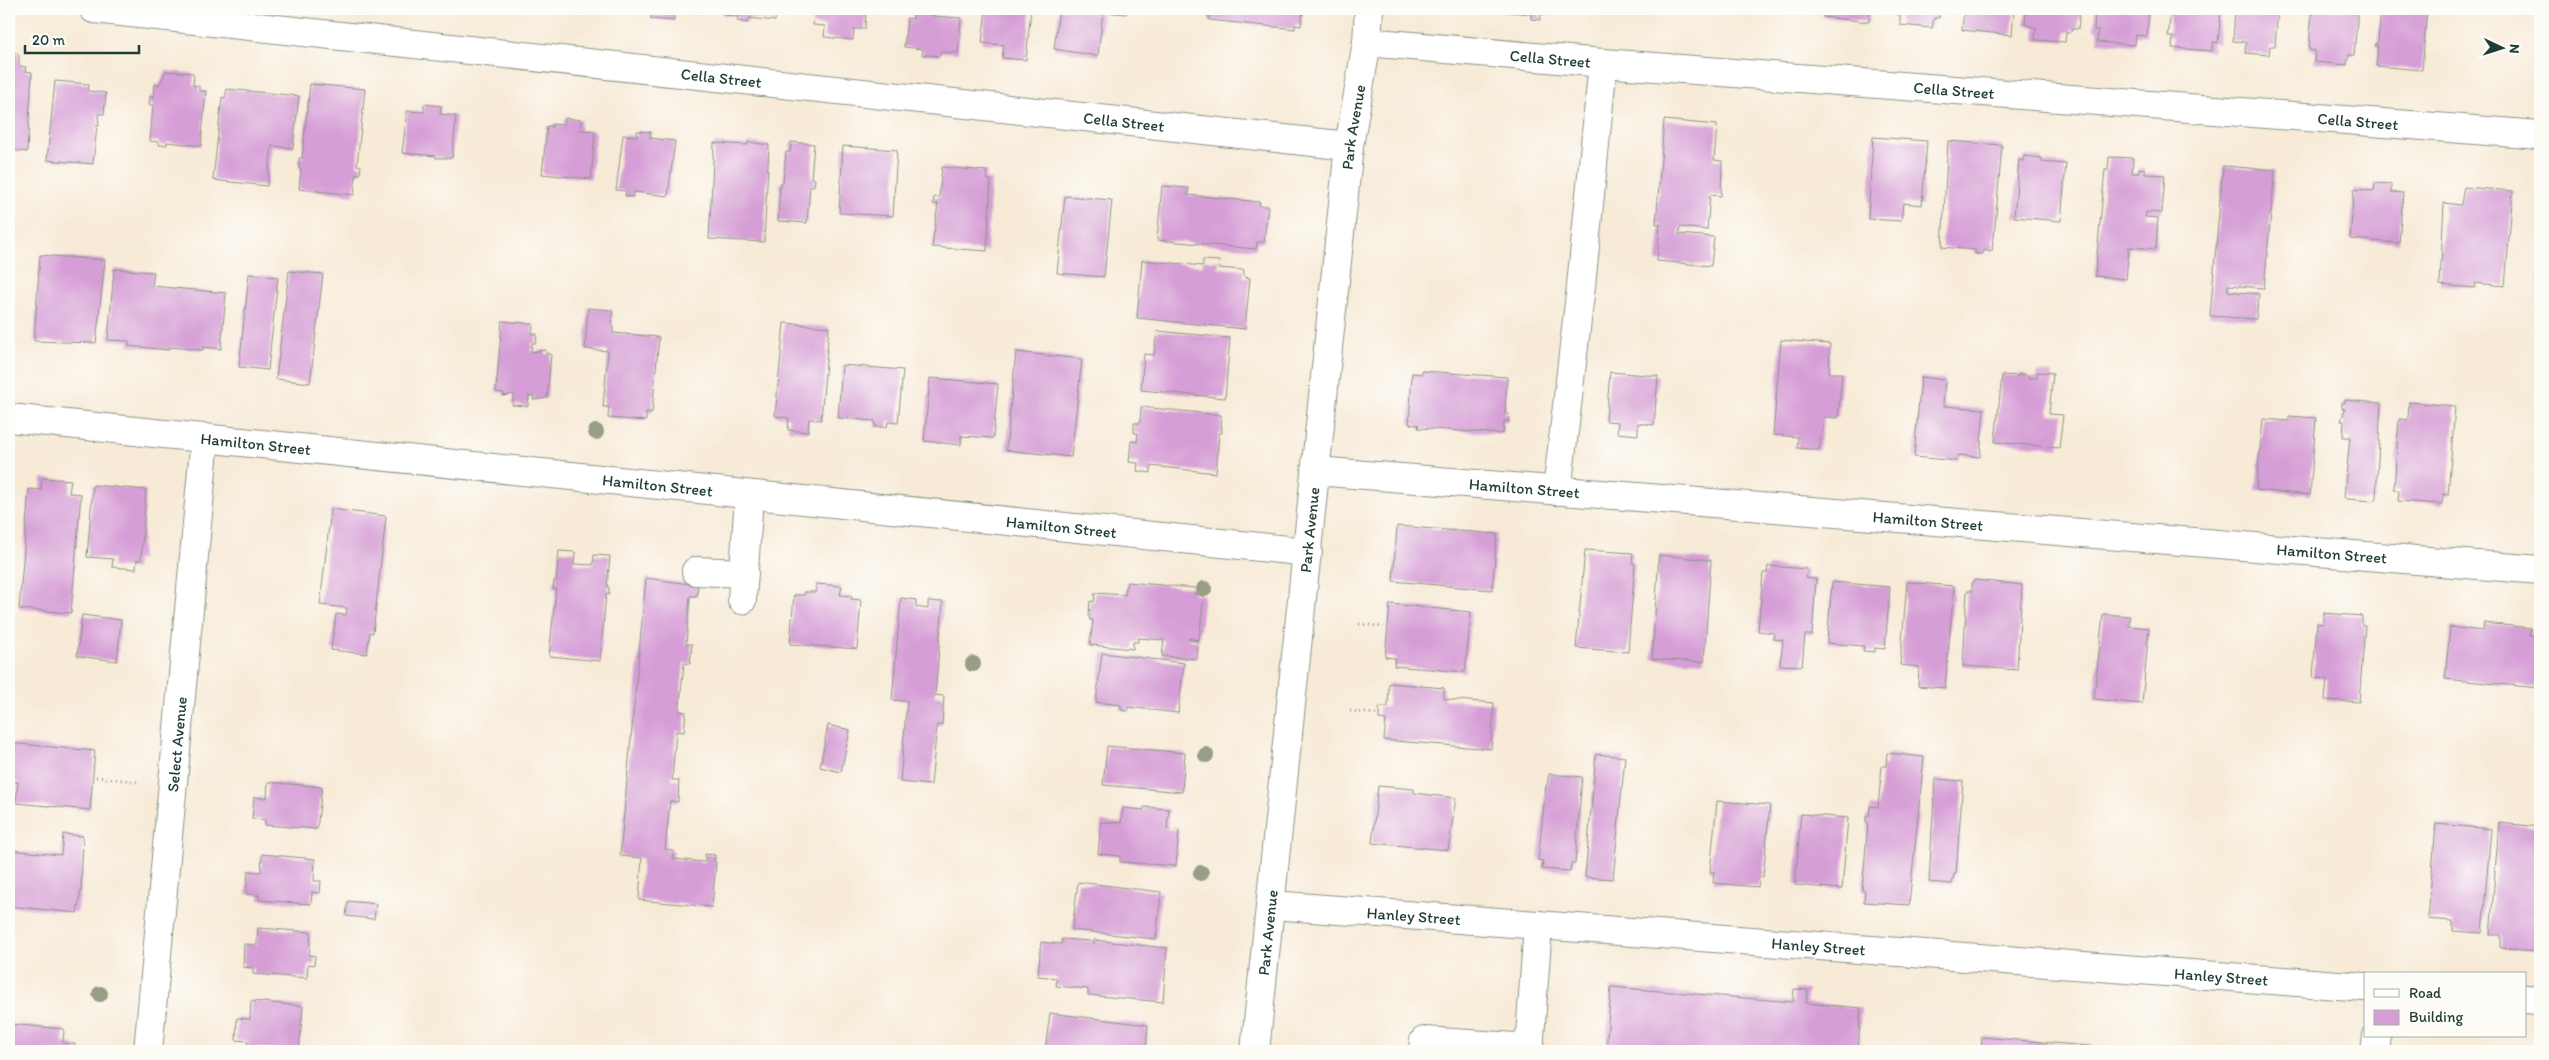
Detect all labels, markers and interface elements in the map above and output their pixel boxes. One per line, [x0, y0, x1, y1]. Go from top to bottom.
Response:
scale bar [25, 22, 139, 54]
north arrow [2476, 22, 2526, 72]
text: 20 m [32, 31, 66, 49]
text: N [2506, 44, 2523, 54]
street label: Cella Street [1509, 46, 1592, 72]
street label: Cella Street [680, 64, 763, 92]
street label: Cella Street [1913, 78, 1995, 103]
street label: Park Avenue [1338, 83, 1369, 171]
street label: Cella Street [1082, 108, 1165, 136]
street label: Cella Street [2317, 109, 2399, 134]
street label: Hamilton Street [199, 429, 312, 459]
street label: Hamilton Street [601, 470, 714, 501]
street label: Hamilton Street [1468, 474, 1580, 502]
street label: Park Avenue [1296, 486, 1324, 574]
street label: Hamilton Street [1872, 507, 1984, 535]
street label: Hamilton Street [1005, 512, 1118, 542]
street label: Hamilton Street [2276, 540, 2388, 568]
street label: Select Avenue [163, 696, 191, 793]
street label: Park Avenue [1254, 889, 1282, 976]
street label: Hanley Street [1366, 903, 1461, 929]
street label: Hanley Street [1771, 933, 1866, 959]
street label: Hanley Street [2174, 964, 2269, 990]
legend [2364, 972, 2526, 1038]
text: Road [2409, 984, 2442, 1002]
text: Building [2409, 1008, 2463, 1026]

